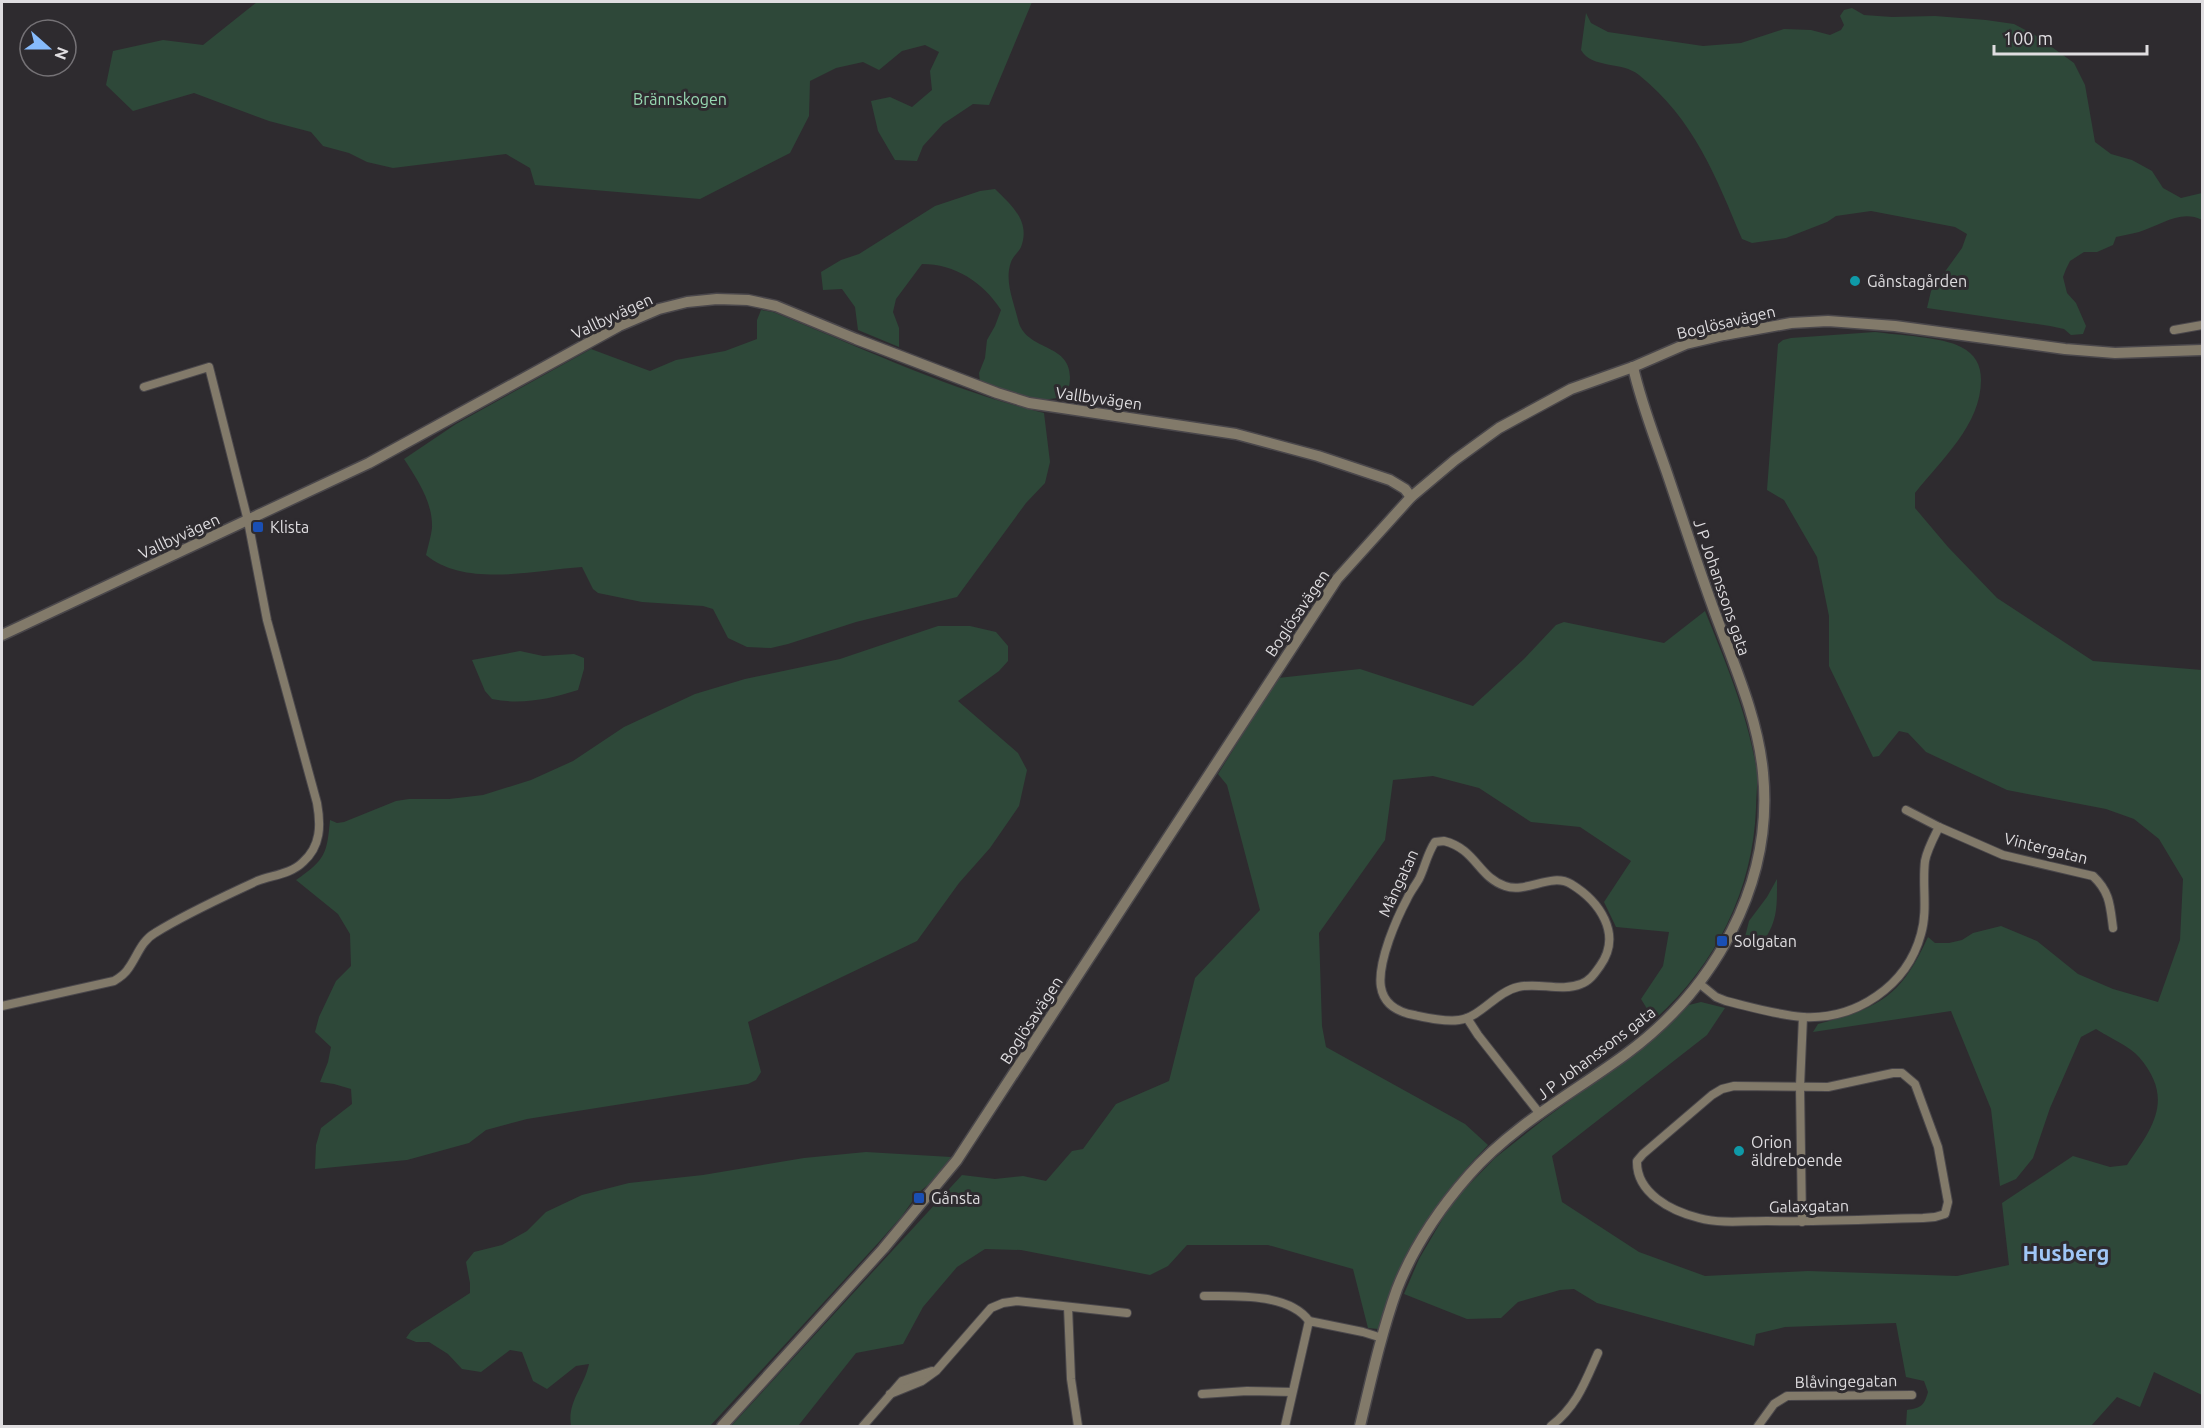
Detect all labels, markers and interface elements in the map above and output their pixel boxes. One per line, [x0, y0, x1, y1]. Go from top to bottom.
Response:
north arrow [18, 18, 78, 78]
scale bar [1994, 18, 2147, 56]
text: 100 m [2003, 28, 2053, 48]
text: N [51, 45, 73, 62]
park label: Brännskogen [633, 90, 727, 108]
place label: Gånstagården [1867, 272, 1967, 290]
marker: Gånstagården [1848, 274, 1862, 288]
street label: Vallbyvägen [569, 289, 655, 343]
street label: Boglösavägen [1675, 302, 1777, 342]
street label: Vallbyvägen [1055, 383, 1143, 413]
street label: Vallbyvägen [136, 509, 222, 563]
street label: J P Johanssons gata [1690, 516, 1754, 658]
place label: Klista [270, 518, 309, 536]
marker: Klista [251, 520, 265, 534]
street label: Boglösavägen [1261, 566, 1333, 660]
street label: Vintergatan [2002, 829, 2090, 867]
street label: Mångatan [1375, 846, 1421, 920]
place label: Solgatan [1734, 932, 1797, 950]
marker: Solgatan [1715, 934, 1729, 948]
street label: Boglösavägen [996, 973, 1066, 1067]
street label: J P Johanssons gata [1533, 1003, 1659, 1103]
place label: Orion äldreboende [1751, 1133, 1843, 1169]
marker: Orion äldreboende [1732, 1144, 1746, 1158]
place label: Gånsta [931, 1189, 980, 1207]
marker: Gånsta [912, 1191, 926, 1205]
street label: Galaxgatan [1769, 1196, 1849, 1216]
district label: Husberg [2023, 1240, 2109, 1265]
street label: Blåvingegatan [1795, 1371, 1897, 1391]

